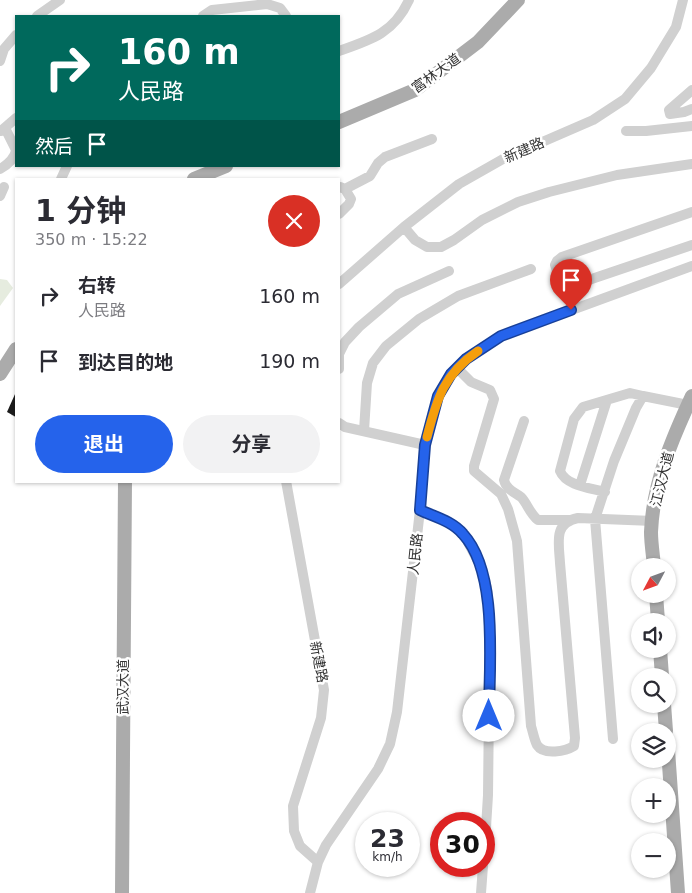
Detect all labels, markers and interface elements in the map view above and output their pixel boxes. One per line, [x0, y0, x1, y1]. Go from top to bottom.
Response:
text: 160 m [118, 32, 240, 72]
icon: right [35, 35, 100, 100]
street label: 富林大道 [409, 50, 463, 96]
text: 人民路 [118, 79, 184, 104]
icon: arrive [83, 130, 111, 158]
street label: 新建路 [502, 134, 546, 166]
text: 然后 [35, 135, 73, 157]
text: 1 分钟 [35, 193, 126, 228]
button: close [268, 195, 320, 247]
text: 350 m · 15:22 [35, 230, 148, 249]
pin [550, 259, 592, 310]
icon: arrive [557, 266, 585, 294]
text: 右转 [78, 274, 116, 296]
icon: right [35, 282, 63, 310]
text: 160 m [259, 285, 320, 307]
text: 人民路 [78, 301, 126, 320]
icon: arrive [35, 347, 63, 375]
text: 190 m [259, 350, 320, 372]
text: 到达目的地 [78, 351, 173, 373]
button: 退出 [35, 415, 173, 473]
button: 分享 [183, 415, 320, 473]
street label: 江汉大道 [647, 450, 677, 508]
street label: 人民路 [405, 532, 425, 576]
north arrow [631, 558, 676, 602]
map controls [631, 558, 676, 878]
button: sound [631, 613, 676, 658]
street label: 新建路 [307, 640, 331, 684]
street label: 武汉大道 [115, 659, 131, 715]
button: search [631, 668, 676, 713]
position arrow [462, 689, 514, 741]
button: layers [631, 723, 676, 768]
button: + [631, 778, 676, 823]
speed limit sign: 30 [430, 812, 495, 877]
text: 23 [370, 824, 405, 853]
button: − [631, 833, 676, 878]
text: km/h [372, 850, 403, 864]

